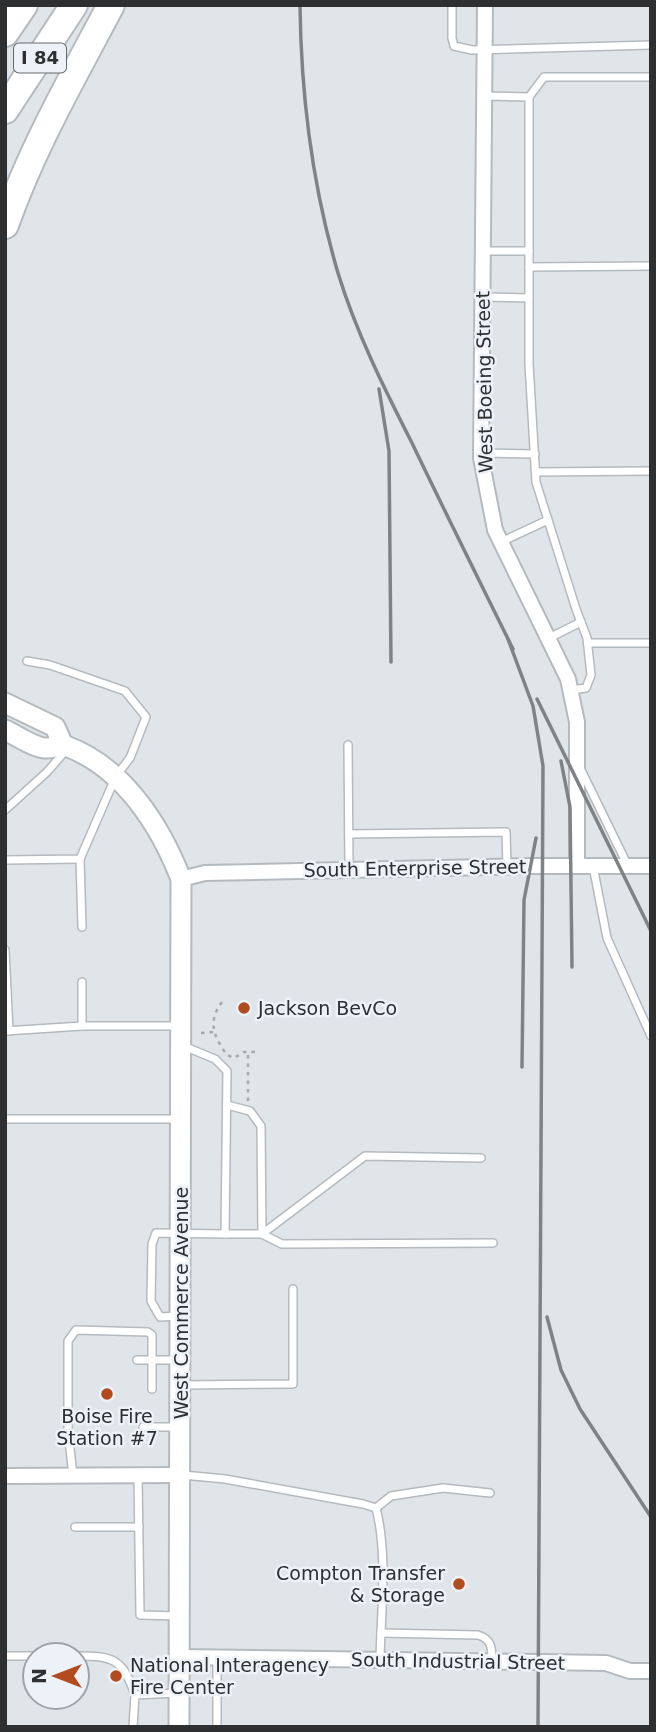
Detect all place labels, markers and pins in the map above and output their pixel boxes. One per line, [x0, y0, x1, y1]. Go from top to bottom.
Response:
place label: Jackson BevCo [257, 997, 397, 1019]
marker: Jackson BevCo [236, 1000, 252, 1016]
marker: Boise Fire Station #7 [99, 1386, 115, 1402]
place label: Boise Fire Station #7 [56, 1405, 158, 1449]
place label: Compton Transfer & Storage [276, 1562, 445, 1606]
marker: Compton Transfer & Storage [451, 1576, 467, 1592]
place label: National Interagency Fire Center [130, 1654, 329, 1698]
marker: National Interagency Fire Center [108, 1668, 124, 1684]

